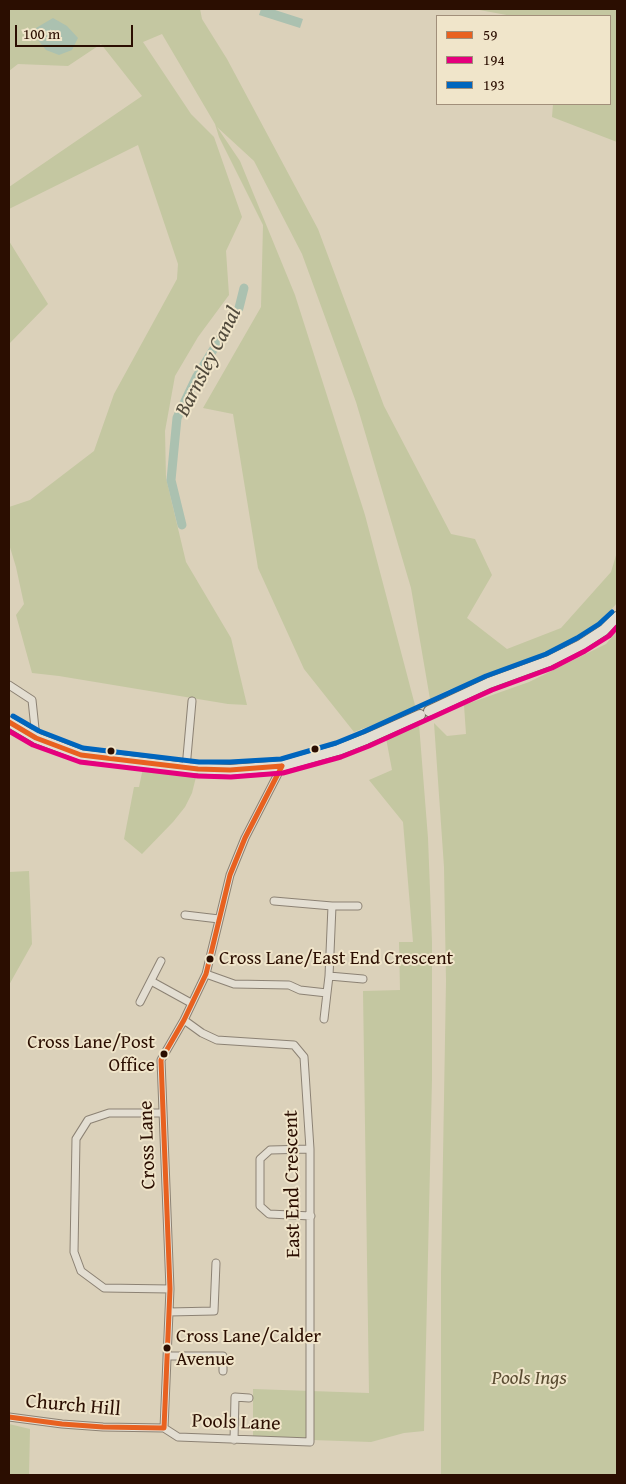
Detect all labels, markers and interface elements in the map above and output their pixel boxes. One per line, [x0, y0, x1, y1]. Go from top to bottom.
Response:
scale bar [18, 15, 135, 47]
legend [436, 15, 611, 105]
text: 100 m [23, 23, 60, 44]
text: 59 [483, 24, 497, 45]
text: 194 [483, 49, 505, 70]
text: 193 [483, 74, 505, 95]
water label: Barnsley Canal [171, 303, 247, 421]
unlabelled marker [310, 744, 320, 754]
unlabelled marker [106, 746, 116, 756]
place label: Cross Lane/East End Crescent [219, 948, 453, 970]
marker: Cross Lane/East End Crescent [205, 954, 215, 964]
place label: Cross Lane/Post Office [27, 1032, 155, 1076]
marker: Cross Lane/Post Office [159, 1049, 169, 1059]
street label: Cross Lane [134, 1100, 162, 1190]
street label: East End Crescent [280, 1110, 306, 1258]
place label: Cross Lane/Calder Avenue [176, 1326, 321, 1370]
marker: Cross Lane/Calder Avenue [162, 1343, 172, 1353]
park label: Pools Ings [491, 1367, 567, 1391]
street label: Church Hill [25, 1390, 121, 1422]
street label: Pools Lane [191, 1409, 281, 1437]

